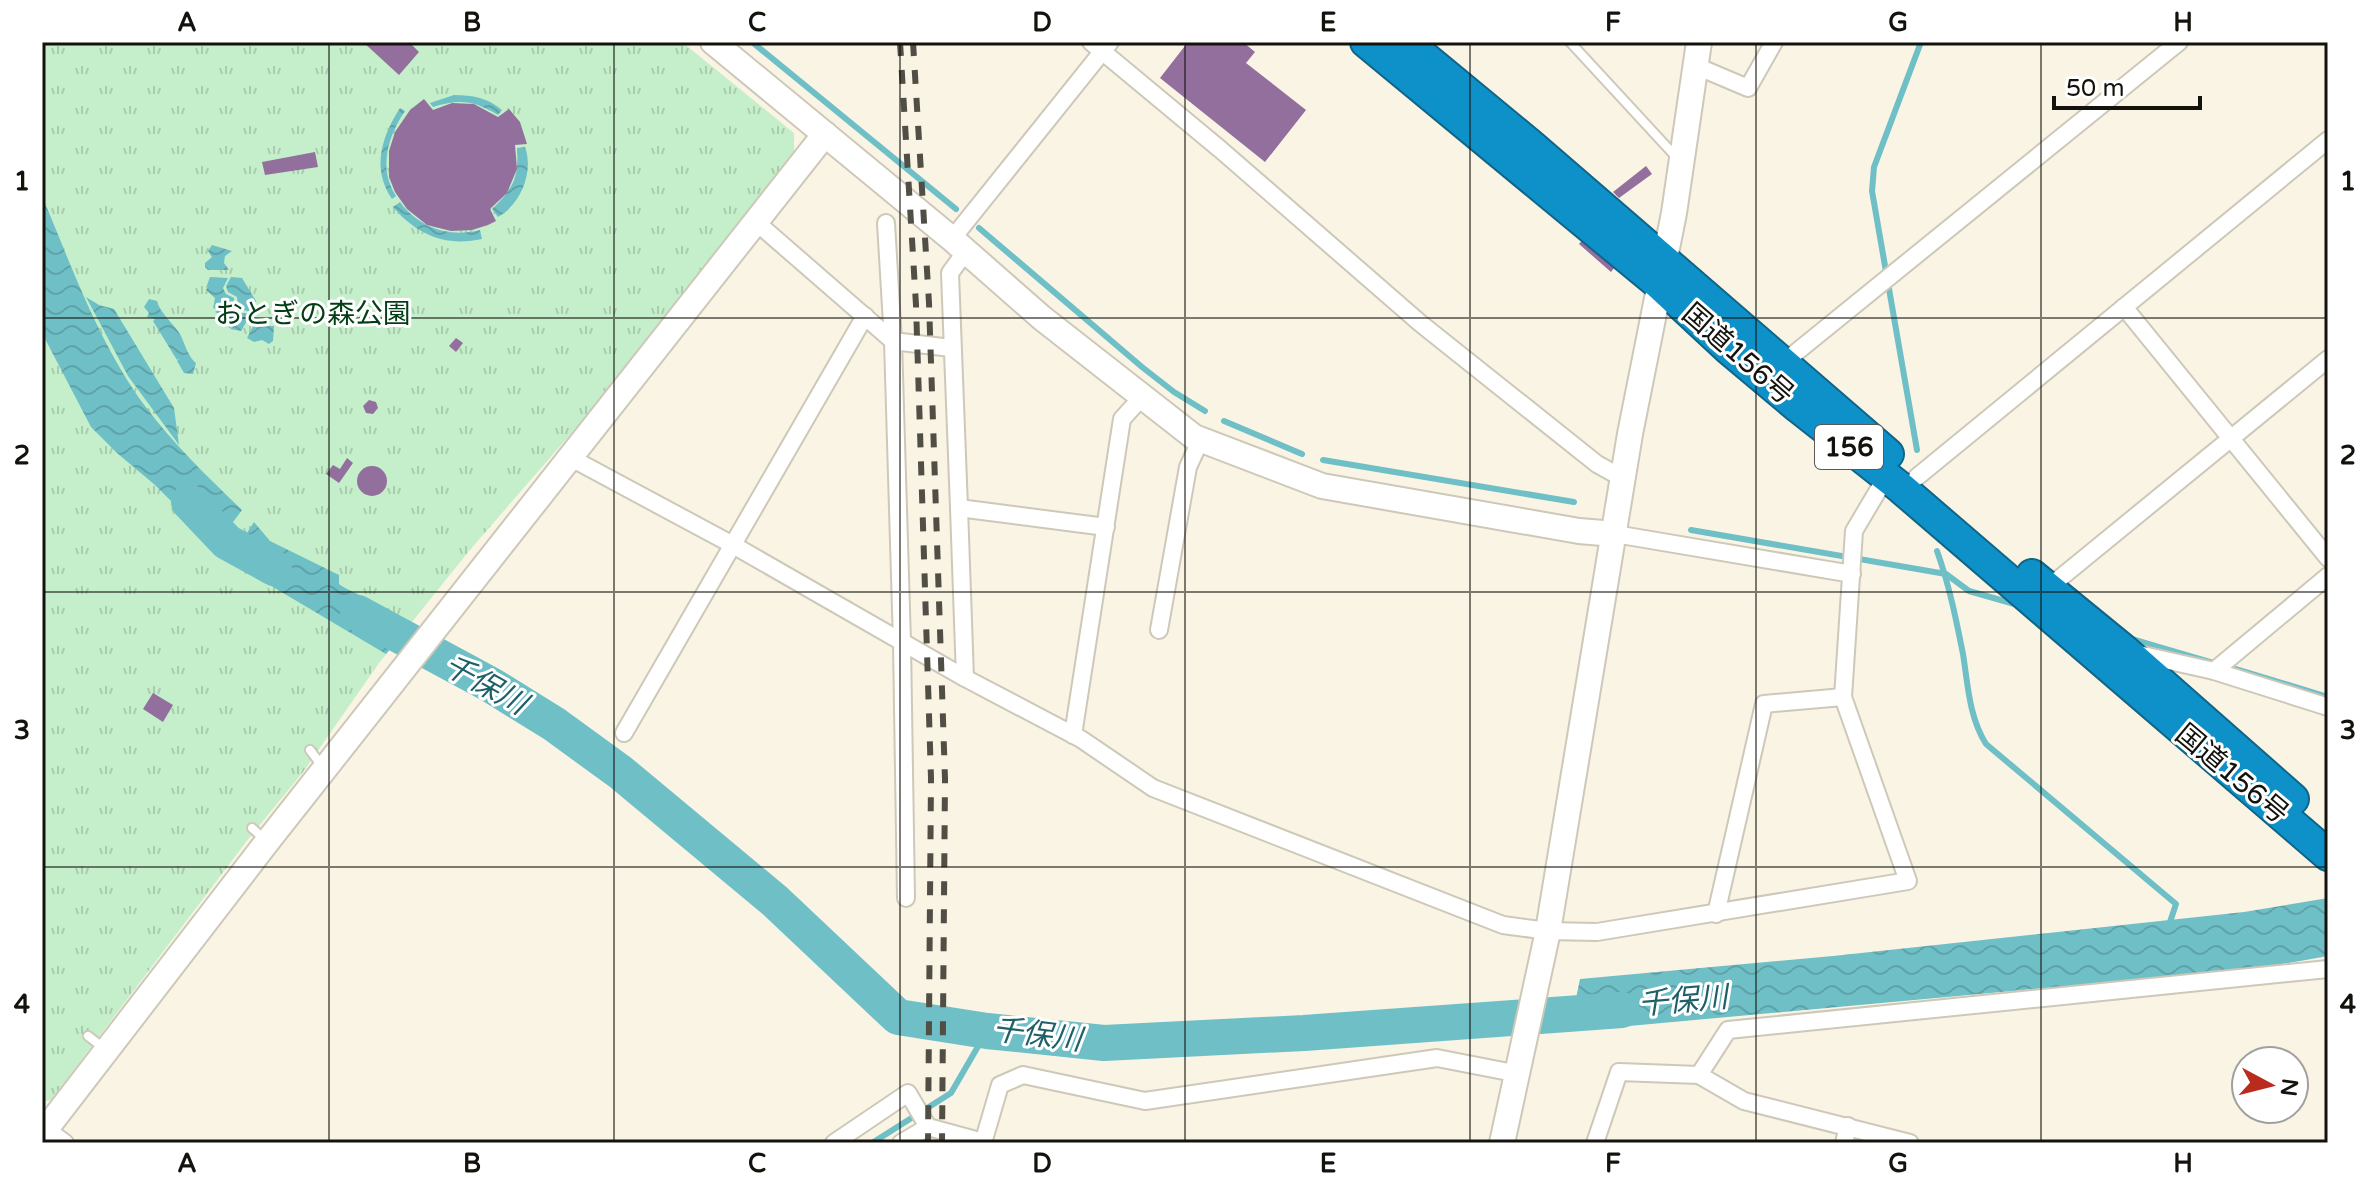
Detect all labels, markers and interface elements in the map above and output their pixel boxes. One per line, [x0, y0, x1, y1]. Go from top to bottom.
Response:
text: A [177, 7, 197, 38]
text: B [463, 7, 481, 38]
text: C [748, 7, 766, 38]
text: D [1032, 7, 1052, 38]
text: E [1320, 7, 1336, 38]
text: F [1605, 7, 1621, 38]
text: G [1888, 7, 1908, 38]
text: H [2173, 7, 2193, 38]
scale bar [2054, 60, 2200, 110]
text: 50 m [2066, 74, 2124, 103]
text: 1 [14, 166, 30, 197]
text: 1 [2340, 166, 2356, 197]
street label: 国道156号 [1675, 296, 1801, 412]
park label: おとぎの森公園 [215, 297, 411, 331]
road number: 156 [1815, 425, 1883, 469]
text: 2 [14, 440, 30, 471]
text: 2 [2340, 440, 2356, 471]
water label: 千保川 [437, 647, 536, 724]
text: 3 [14, 715, 30, 746]
text: 3 [2340, 715, 2356, 746]
street label: 国道156号 [2169, 717, 2295, 831]
water label: 千保川 [1637, 978, 1732, 1023]
text: 4 [14, 989, 30, 1020]
text: 4 [2340, 989, 2356, 1020]
water label: 千保川 [990, 1011, 1087, 1059]
north arrow [2230, 1045, 2310, 1125]
text: N [2275, 1077, 2303, 1098]
text: A [177, 1148, 197, 1179]
text: B [463, 1148, 481, 1179]
text: C [748, 1148, 766, 1179]
text: D [1032, 1148, 1052, 1179]
text: E [1320, 1148, 1336, 1179]
text: F [1605, 1148, 1621, 1179]
text: G [1888, 1148, 1908, 1179]
text: H [2173, 1148, 2193, 1179]

